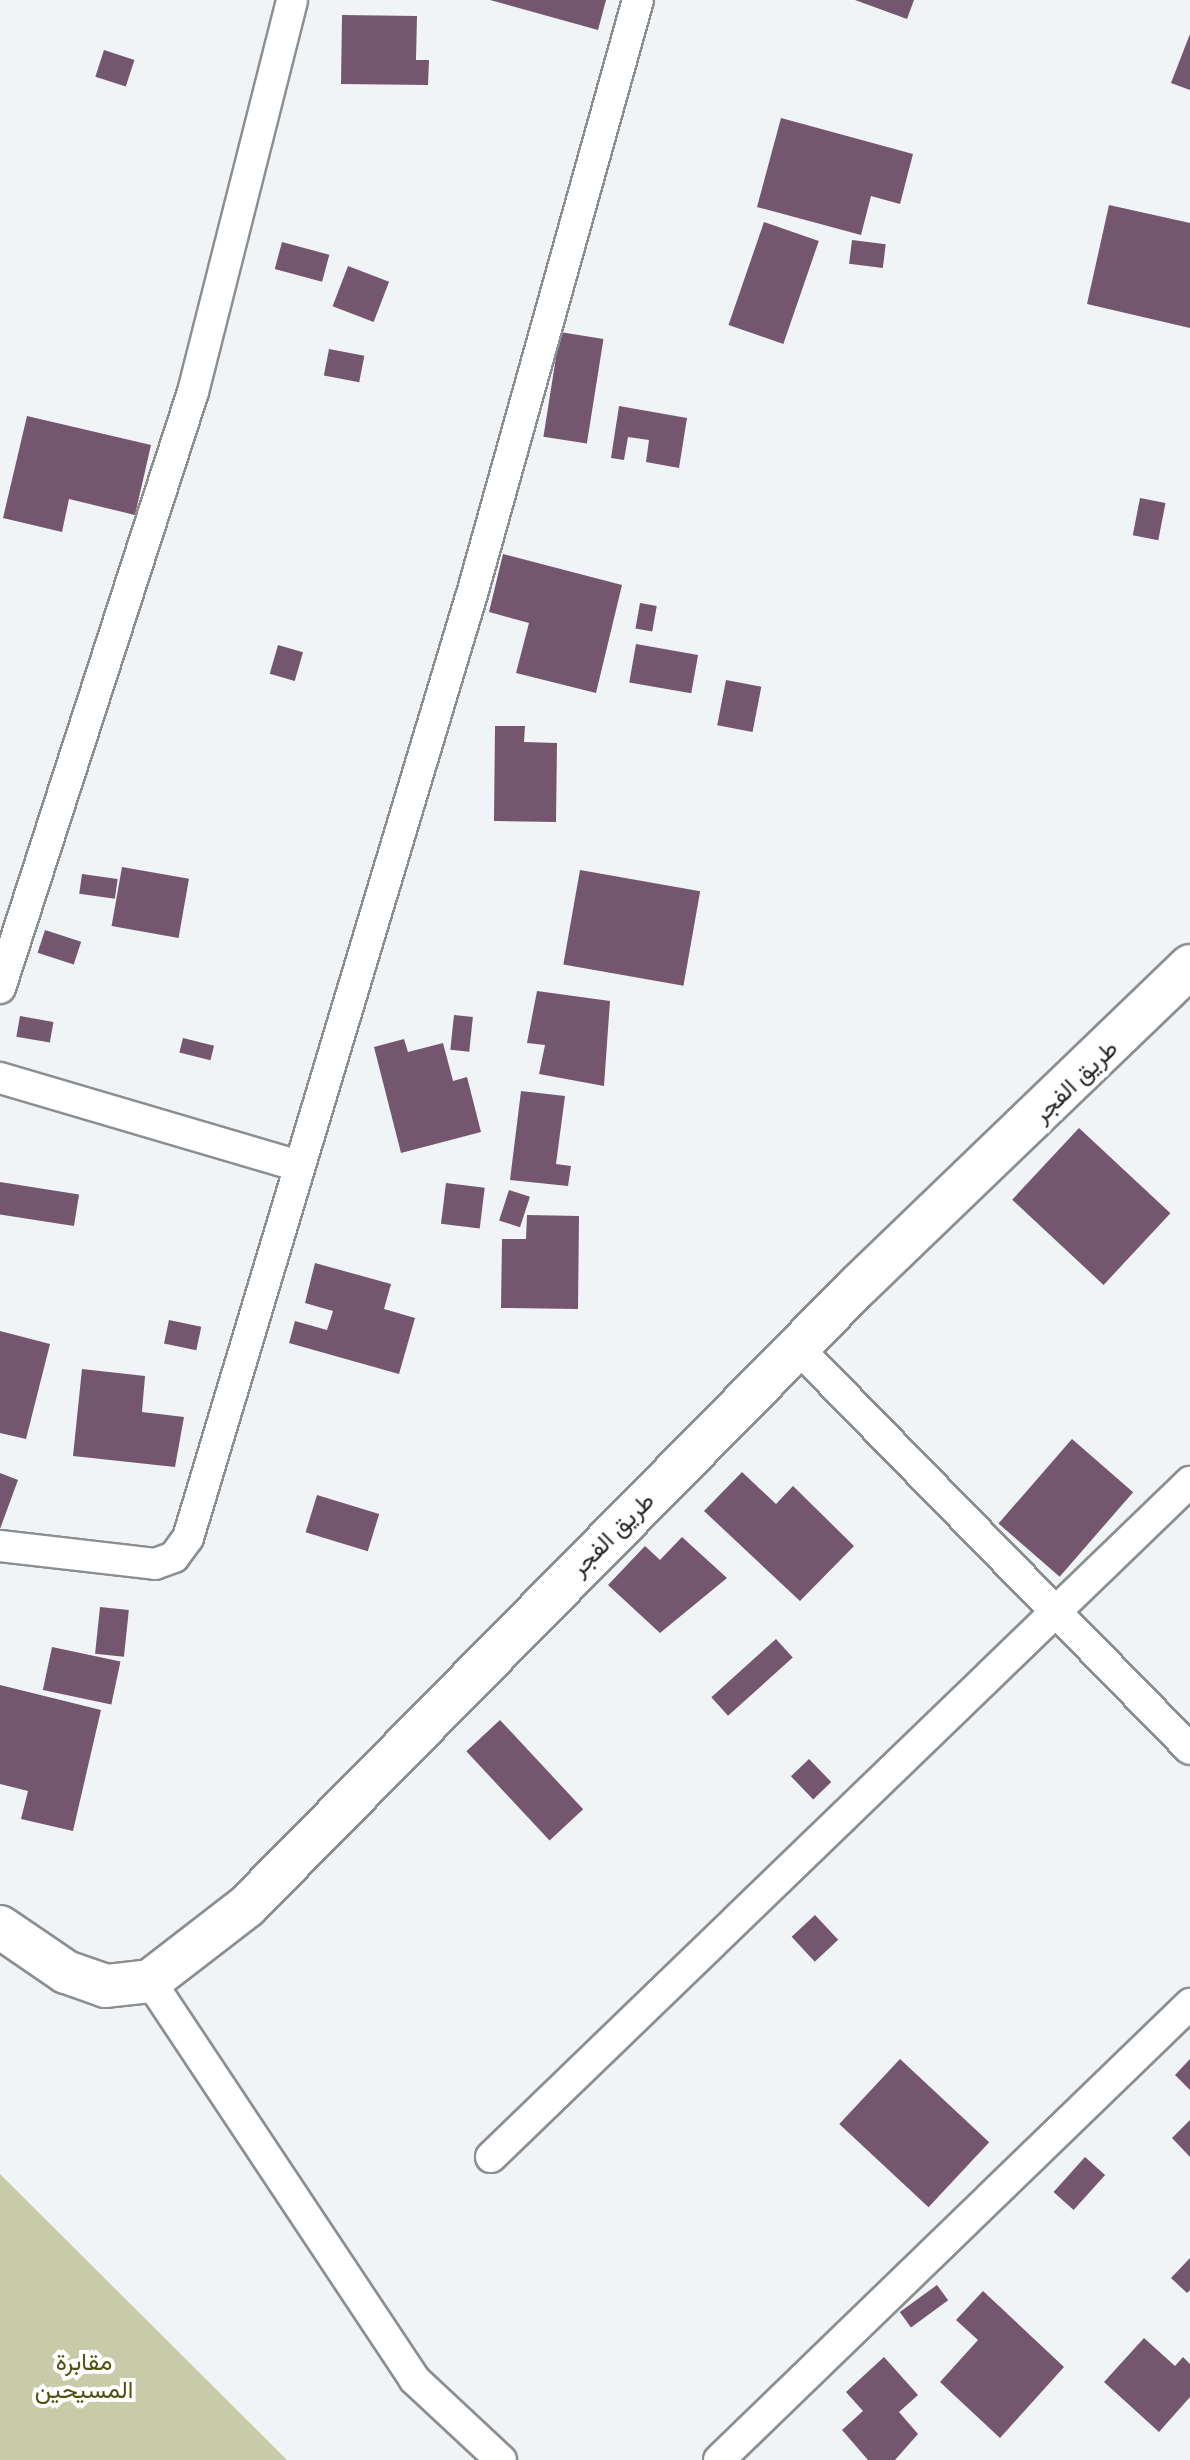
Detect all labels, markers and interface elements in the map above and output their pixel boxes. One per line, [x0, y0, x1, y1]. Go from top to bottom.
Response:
street label: طريق الفجر [1027, 1034, 1123, 1128]
street label: طريق الفجر [564, 1486, 660, 1582]
park label: مقابرة المسيحين [35, 2348, 133, 2404]

